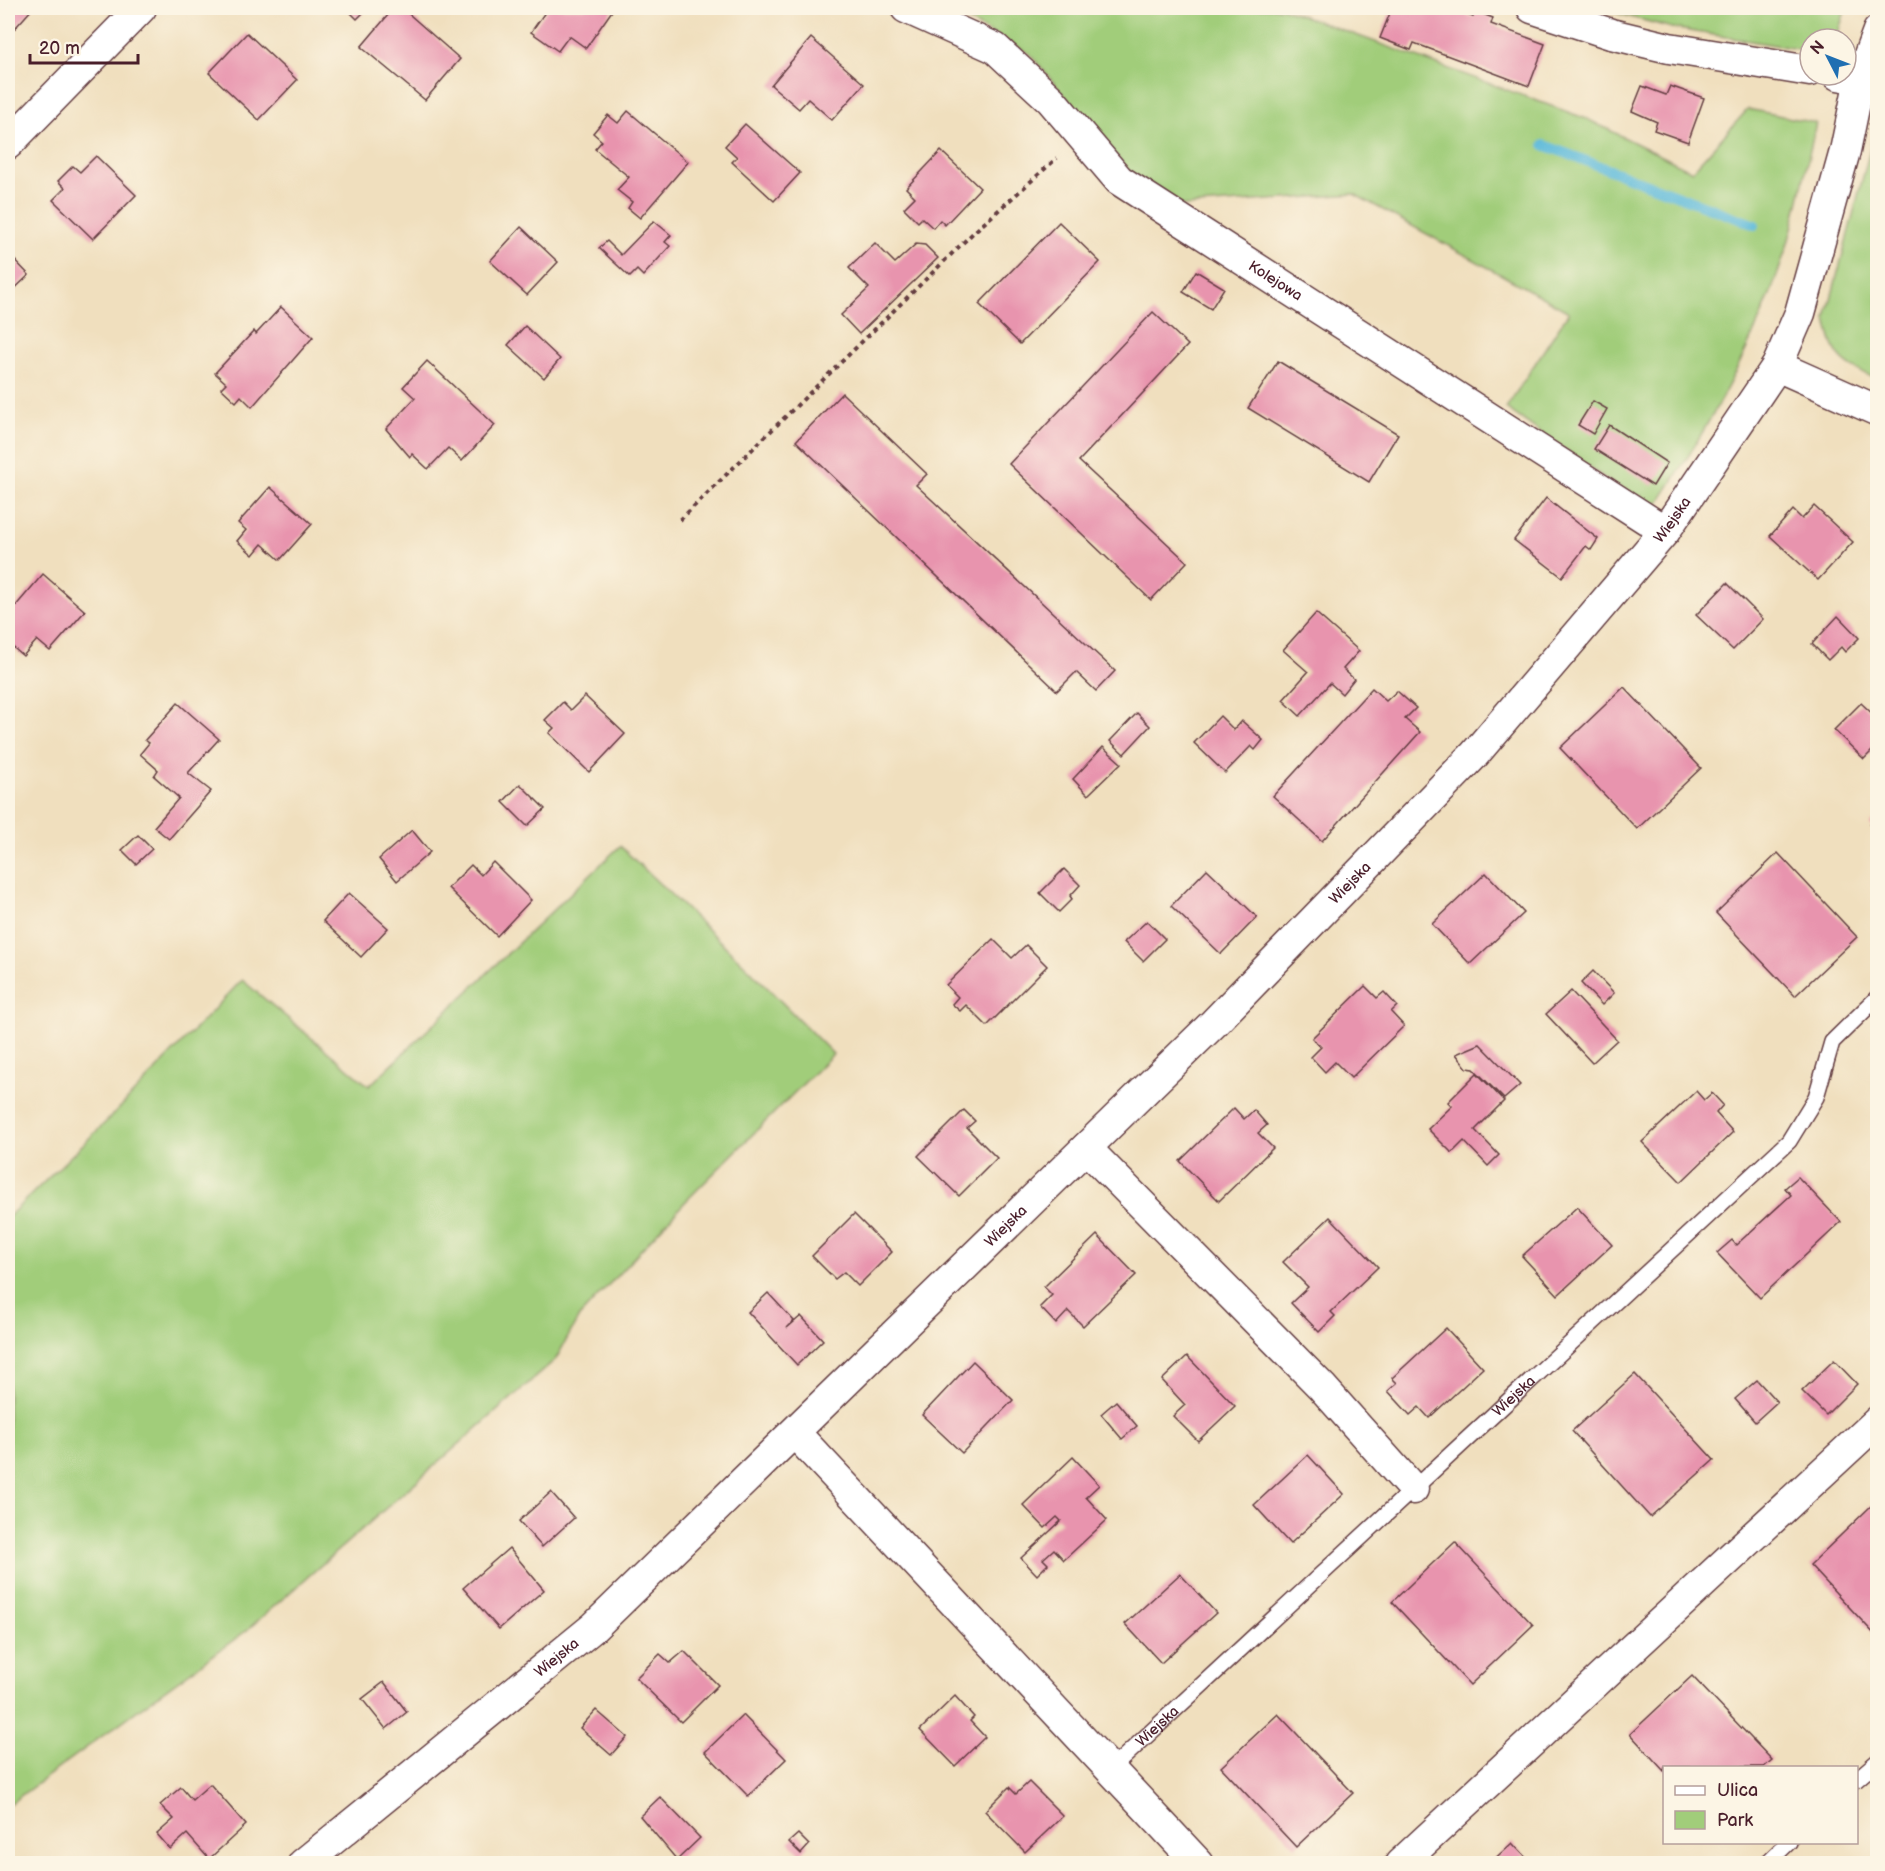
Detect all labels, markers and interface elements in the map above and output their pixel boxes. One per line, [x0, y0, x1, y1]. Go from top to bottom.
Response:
scale bar [30, 27, 138, 65]
north arrow [1798, 27, 1858, 87]
text: N [1807, 37, 1829, 59]
text: 20 m [39, 38, 80, 59]
street label: Kolejowa [1245, 257, 1306, 305]
street label: Wiejska [1650, 493, 1695, 547]
street label: Wiejska [1325, 858, 1375, 909]
street label: Wiejska [981, 1201, 1031, 1251]
street label: Wiejska [1489, 1372, 1540, 1421]
street label: Wiejska [531, 1634, 583, 1682]
street label: Wiejska [1132, 1702, 1183, 1751]
legend [1663, 1766, 1858, 1844]
text: Ulica [1717, 1780, 1758, 1801]
text: Park [1717, 1810, 1753, 1831]

